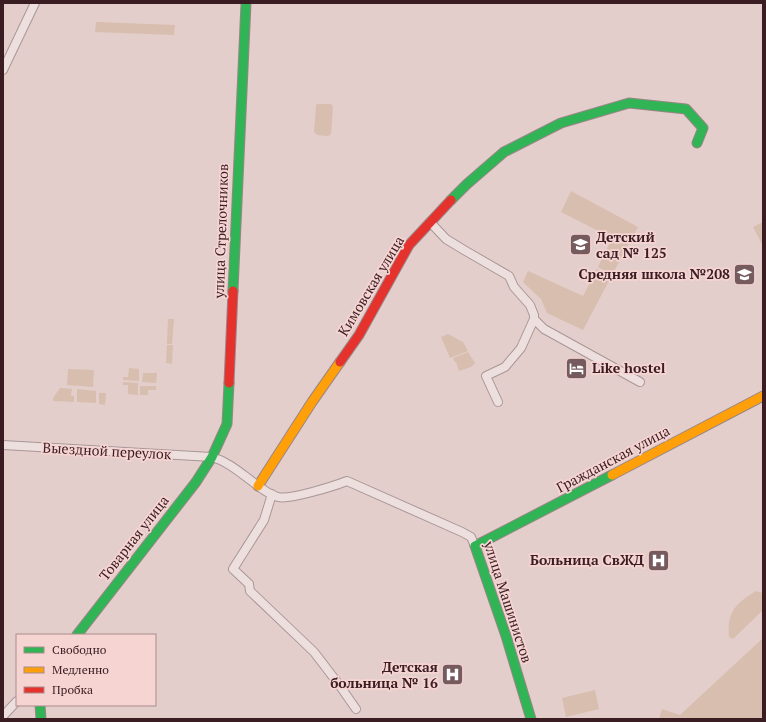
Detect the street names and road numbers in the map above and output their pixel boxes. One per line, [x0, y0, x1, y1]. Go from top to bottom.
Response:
street label: улица Стрелочников [209, 163, 232, 300]
street label: Кимовская улица [333, 232, 408, 339]
street label: Гражданская улица [553, 421, 673, 497]
street label: Выездной переулок [42, 438, 172, 463]
street label: Товарная улица [94, 491, 173, 584]
street label: улица Машинистов [480, 538, 537, 665]

